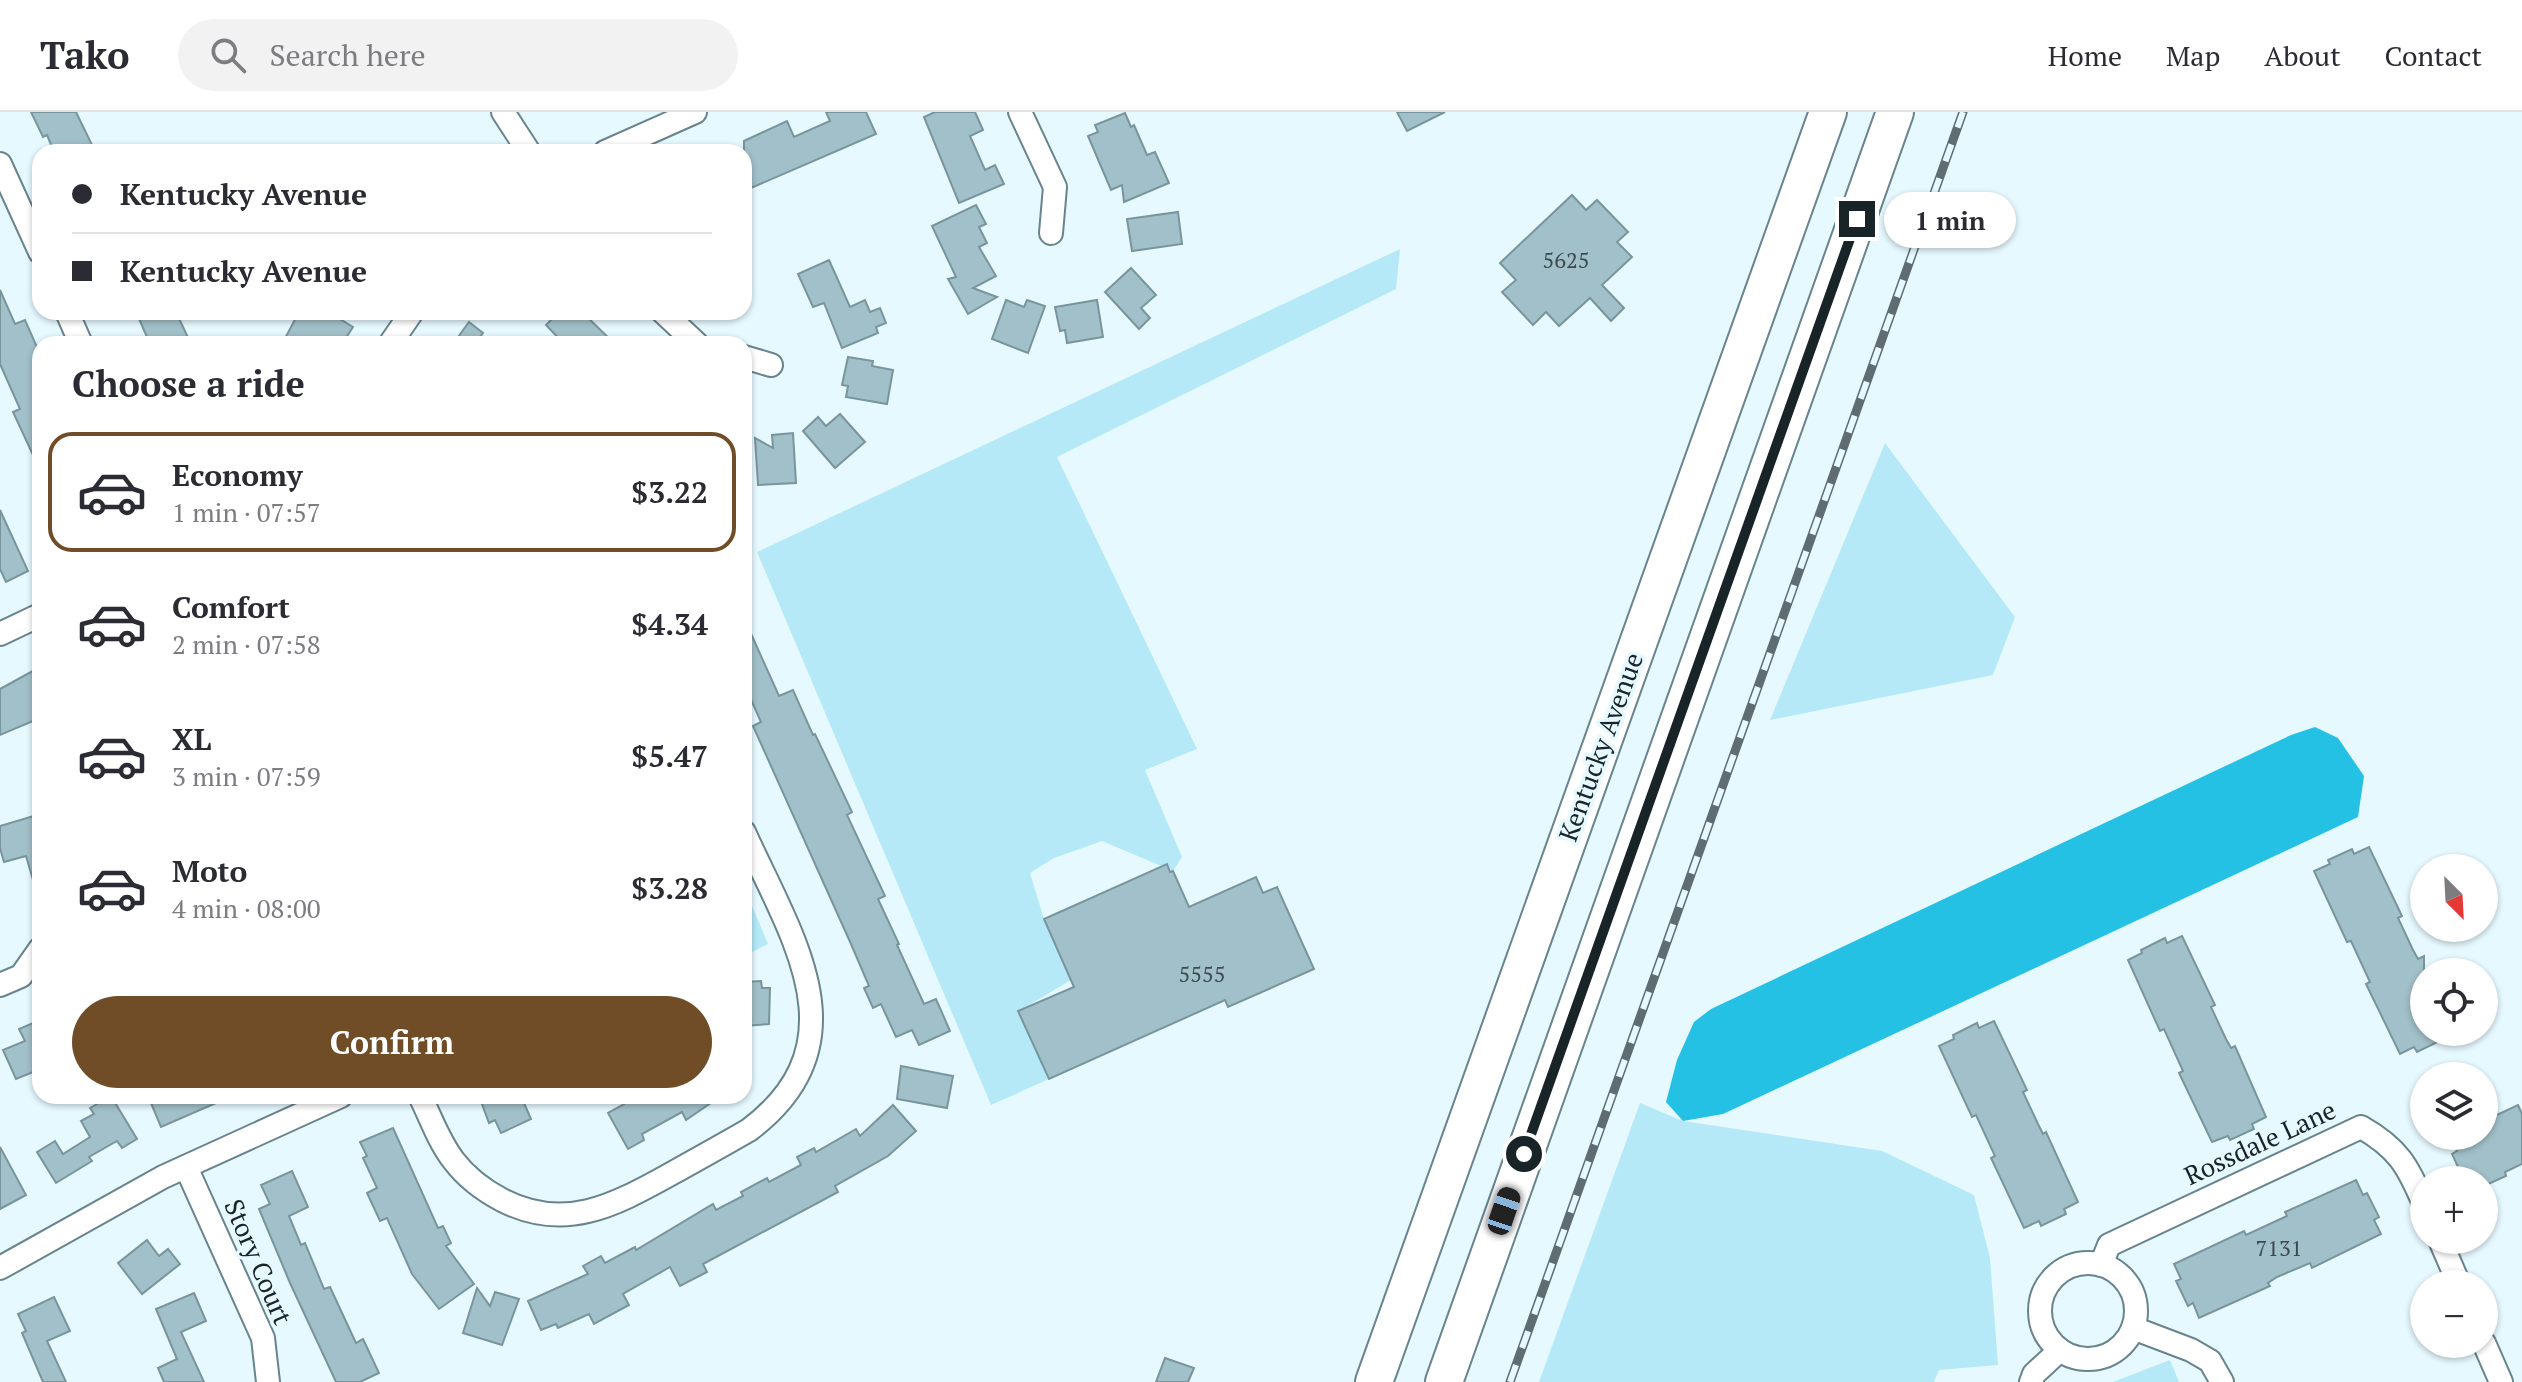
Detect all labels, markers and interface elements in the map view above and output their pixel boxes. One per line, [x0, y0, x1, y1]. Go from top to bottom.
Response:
search box [178, 19, 738, 91]
text: Tako [40, 30, 130, 80]
icon: search [206, 33, 250, 77]
text: Search here [270, 35, 426, 75]
text: Home [2048, 37, 2122, 74]
text: Map [2166, 37, 2220, 74]
text: About [2264, 37, 2341, 74]
text: Contact [2385, 37, 2482, 74]
text: Kentucky Avenue [120, 174, 367, 214]
callout: 1 min [1885, 191, 2017, 247]
route end [1839, 201, 1875, 237]
text: 1 min [1914, 203, 1986, 237]
house number: 5625 [1543, 245, 1589, 274]
text: Kentucky Avenue [120, 251, 367, 291]
text: Choose a ride [72, 360, 305, 407]
text: Economy [172, 455, 303, 495]
icon: car [76, 456, 148, 528]
text: $3.22 [631, 472, 708, 512]
text: 1 min · 07:57 [172, 495, 321, 529]
text: Comfort [172, 587, 290, 627]
icon: car [76, 588, 148, 660]
text: $4.34 [631, 604, 708, 644]
text: 2 min · 07:58 [172, 627, 321, 661]
street label: Kentucky Avenue [1550, 648, 1650, 846]
text: XL [172, 719, 211, 759]
icon: car [76, 720, 148, 792]
text: $5.47 [631, 736, 708, 776]
text: 3 min · 07:59 [172, 759, 321, 793]
text: Moto [172, 851, 247, 891]
icon: car [76, 852, 148, 924]
north arrow [2410, 854, 2498, 942]
map controls [2410, 854, 2498, 1358]
text: $3.28 [631, 868, 708, 908]
text: 4 min · 08:00 [172, 891, 321, 925]
button: locate [2410, 958, 2498, 1046]
house number: 5555 [1179, 959, 1225, 988]
button: Confirm [72, 996, 712, 1088]
button: layers [2410, 1062, 2498, 1150]
street label: Rossdale Lane [2178, 1092, 2341, 1192]
route start [1506, 1136, 1542, 1172]
button: + [2410, 1166, 2498, 1254]
car [1485, 1184, 1523, 1238]
street label: Story Court [217, 1194, 301, 1330]
house number: 7131 [2256, 1233, 2302, 1262]
button: − [2410, 1270, 2498, 1358]

